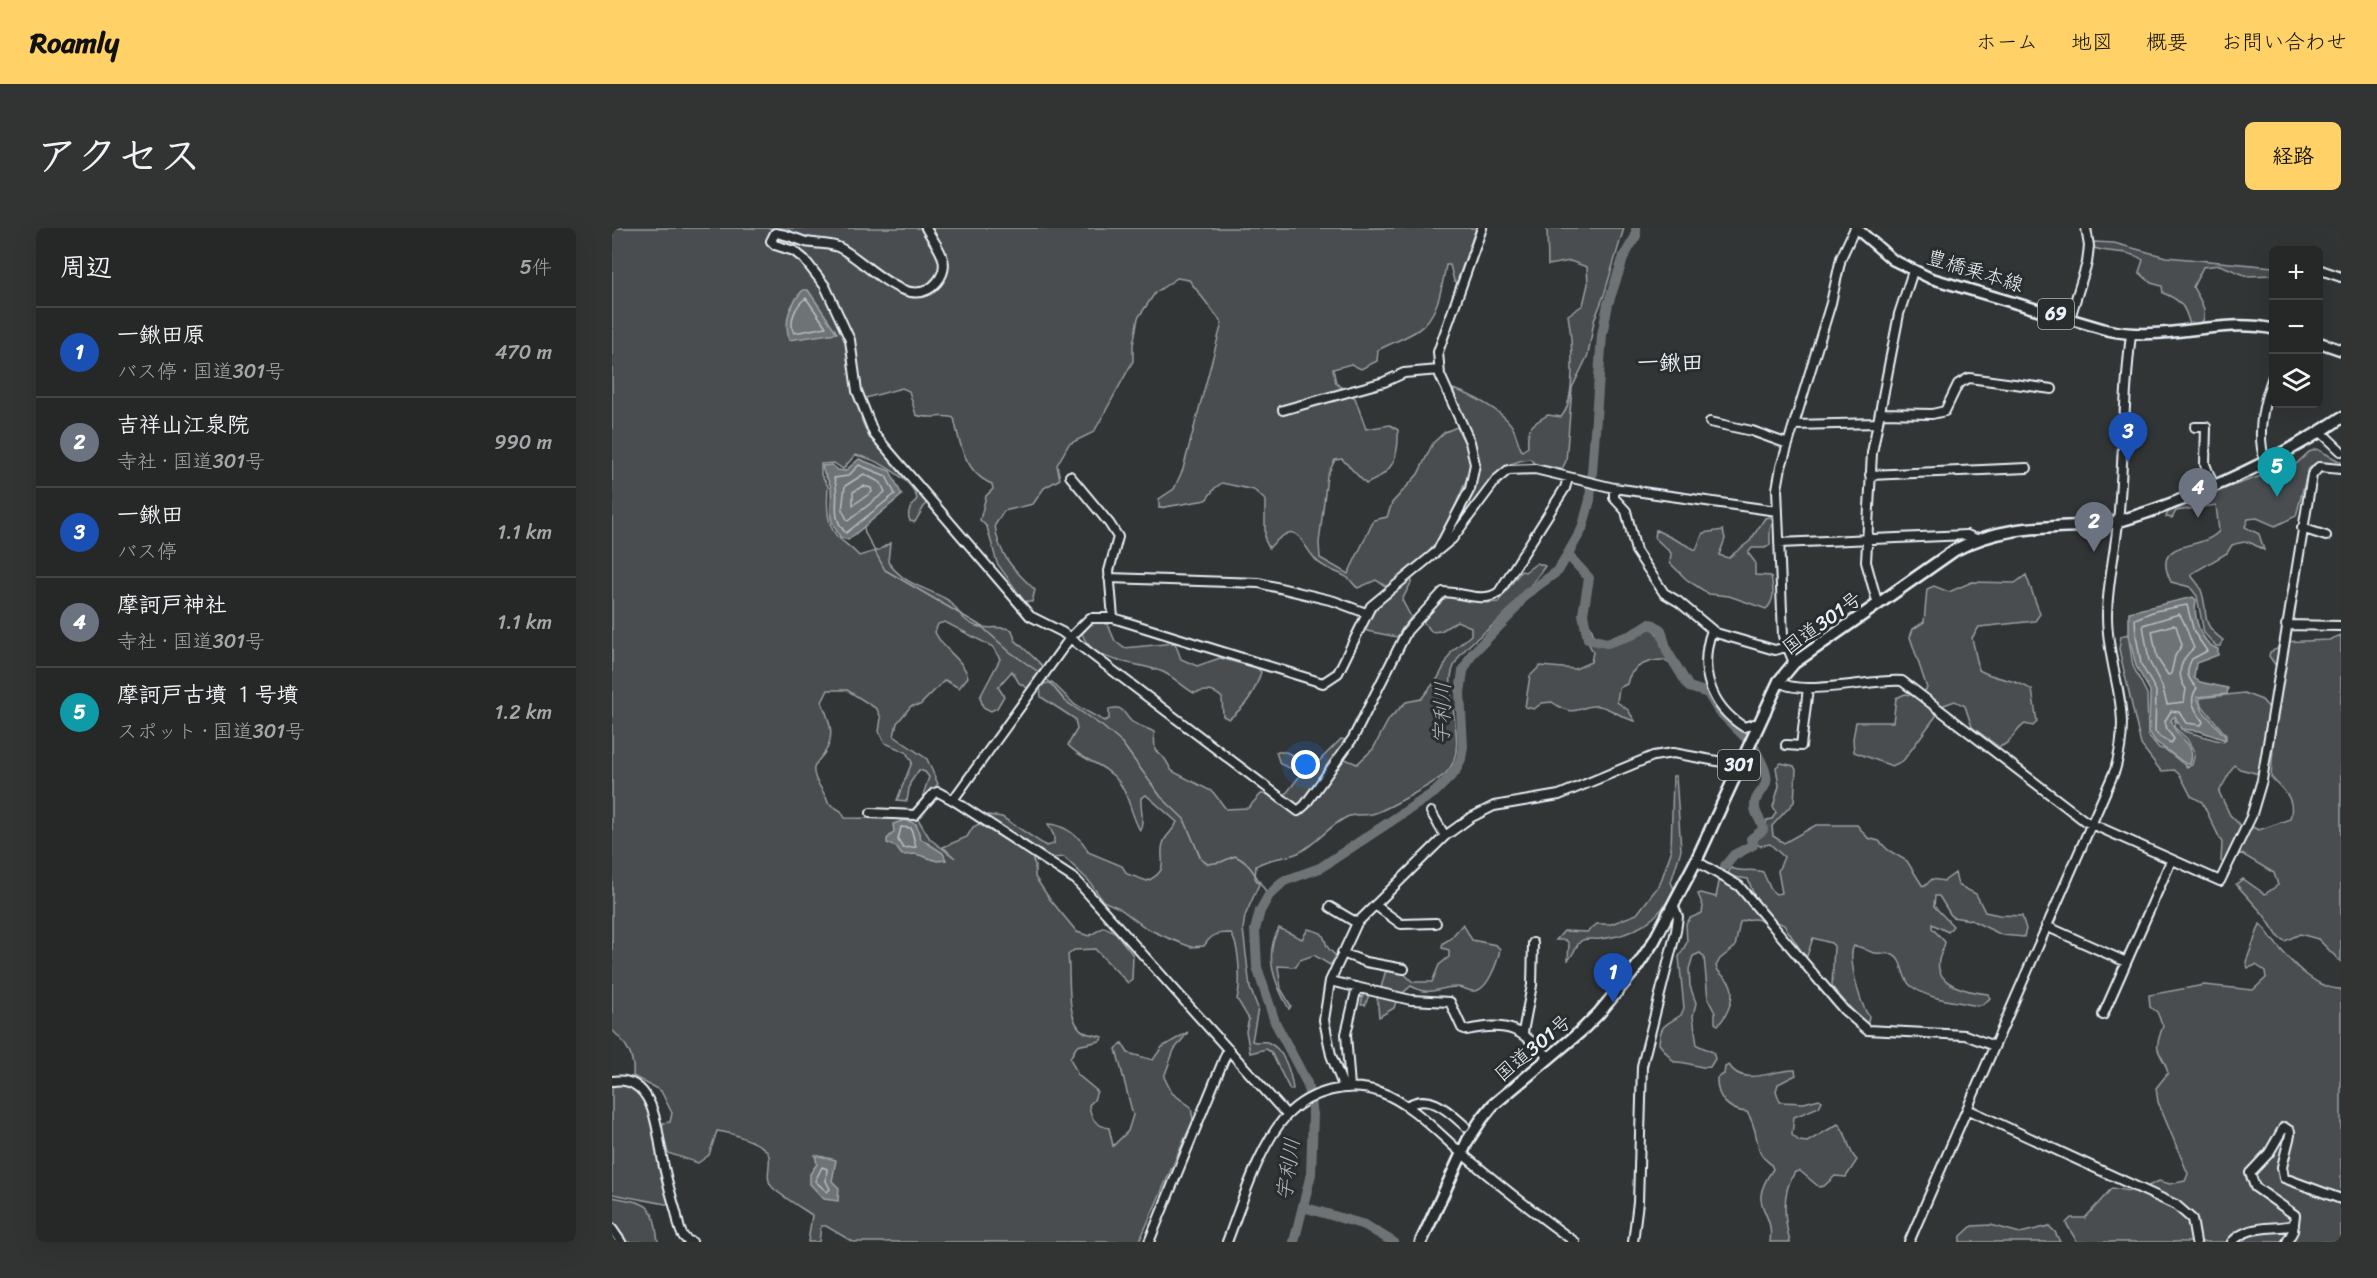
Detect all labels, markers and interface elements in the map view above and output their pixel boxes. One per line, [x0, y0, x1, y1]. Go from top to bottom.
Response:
text: Roamly [30, 18, 119, 67]
text: ホーム [1976, 23, 2038, 61]
text: 地図 [2071, 23, 2113, 61]
text: 概要 [2146, 23, 2188, 61]
text: お問い合わせ [2221, 23, 2347, 61]
text: アクセス [36, 119, 201, 193]
button: 経路 [2245, 122, 2341, 190]
street label: 豊橋乗本線 [1922, 240, 2028, 302]
text: 周辺 [60, 244, 112, 290]
map controls [2269, 246, 2323, 408]
button: + [2269, 246, 2323, 300]
text: 5件 [520, 250, 552, 285]
road number: 69 [2038, 299, 2074, 329]
button: − [2269, 300, 2323, 354]
text: 一鍬田原 [117, 315, 205, 354]
text: 1 [75, 335, 84, 370]
text: 470 m [495, 335, 552, 370]
district label: 一鍬田 [1637, 343, 1703, 382]
text: バス停 · 国道301号 [117, 354, 285, 389]
button: layers [2269, 354, 2323, 408]
text: 吉祥山江泉院 [117, 405, 249, 444]
pin: 3 [2108, 412, 2148, 462]
text: 2 [74, 425, 85, 460]
text: 990 m [494, 425, 552, 460]
text: 寺社 · 国道301号 [117, 444, 265, 479]
pin: 5 [2258, 448, 2296, 497]
pin: 4 [2178, 468, 2218, 518]
text: 一鍬田 [117, 495, 183, 534]
pin: 2 [2074, 502, 2114, 552]
text: 3 [74, 515, 85, 550]
text: 1.1 km [498, 515, 552, 550]
text: バス停 [117, 534, 177, 569]
street label: 国道301号 [1774, 582, 1870, 664]
text: 摩訶戸神社 [117, 585, 227, 624]
text: 4 [73, 605, 86, 640]
text: 1.1 km [498, 605, 552, 640]
text: 寺社 · 国道301号 [117, 624, 265, 659]
text: 摩訶戸古墳 １号墳 [117, 675, 299, 714]
water label: 宇利川 [1422, 681, 1462, 745]
text: 5 [73, 695, 86, 730]
text: 1.2 km [495, 695, 552, 730]
text: スポット · 国道301号 [117, 714, 305, 749]
your location [1291, 750, 1320, 779]
road number: 301 [1718, 750, 1760, 780]
pin: 1 [1594, 954, 1632, 1003]
street label: 国道301号 [1486, 1005, 1580, 1091]
water label: 宇利川 [1265, 1135, 1311, 1203]

